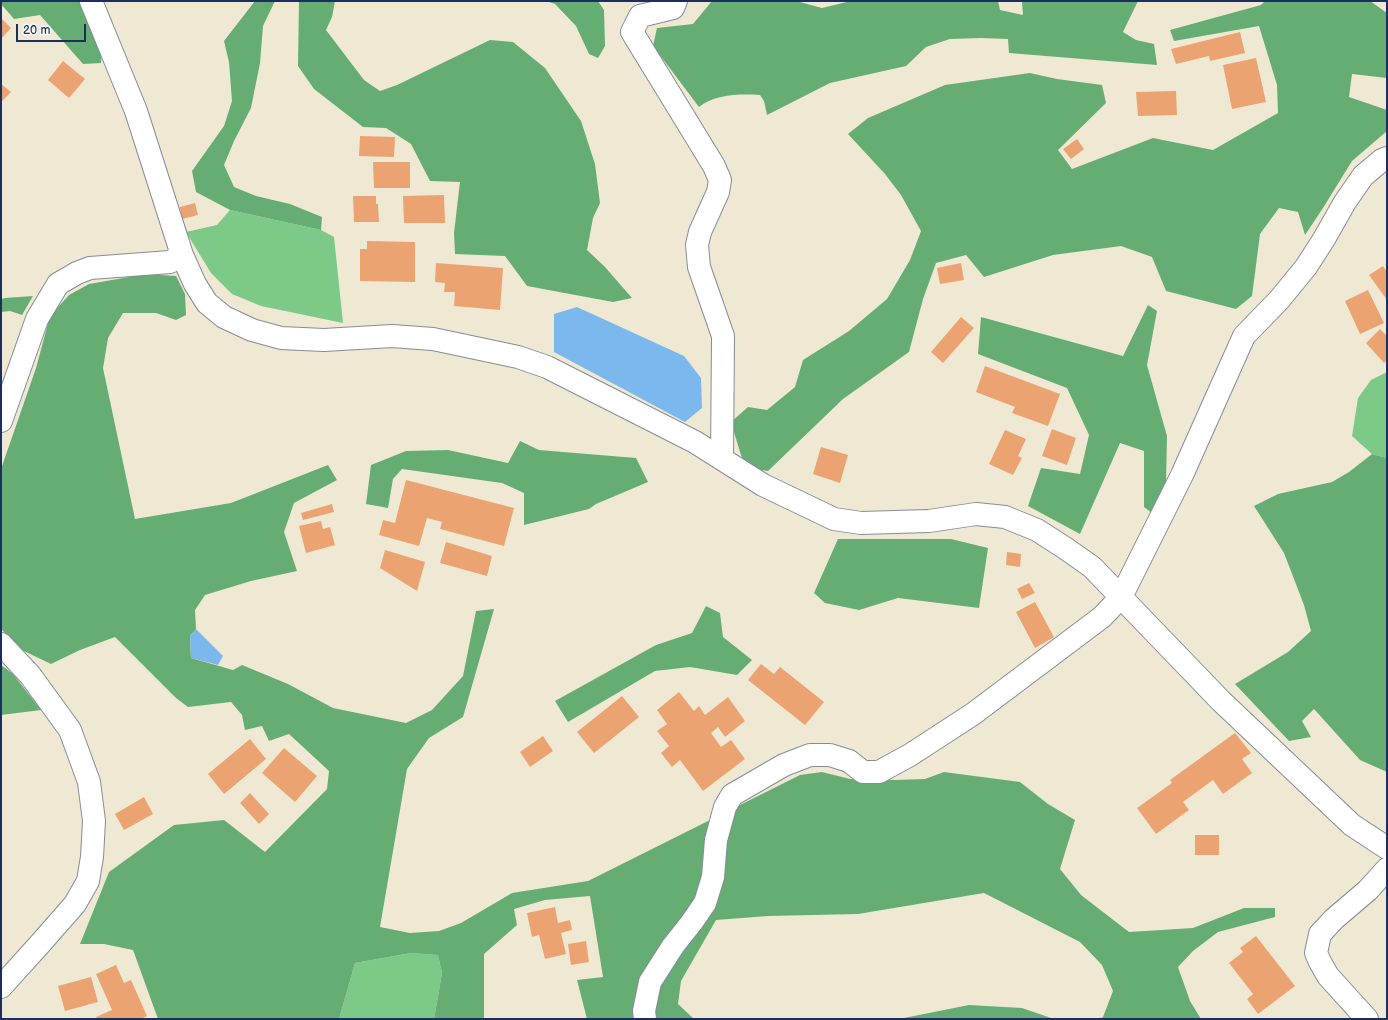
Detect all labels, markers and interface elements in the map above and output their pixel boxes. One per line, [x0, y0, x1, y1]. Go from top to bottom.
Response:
scale bar [18, 16, 88, 42]
text: 20 m [23, 23, 50, 38]

